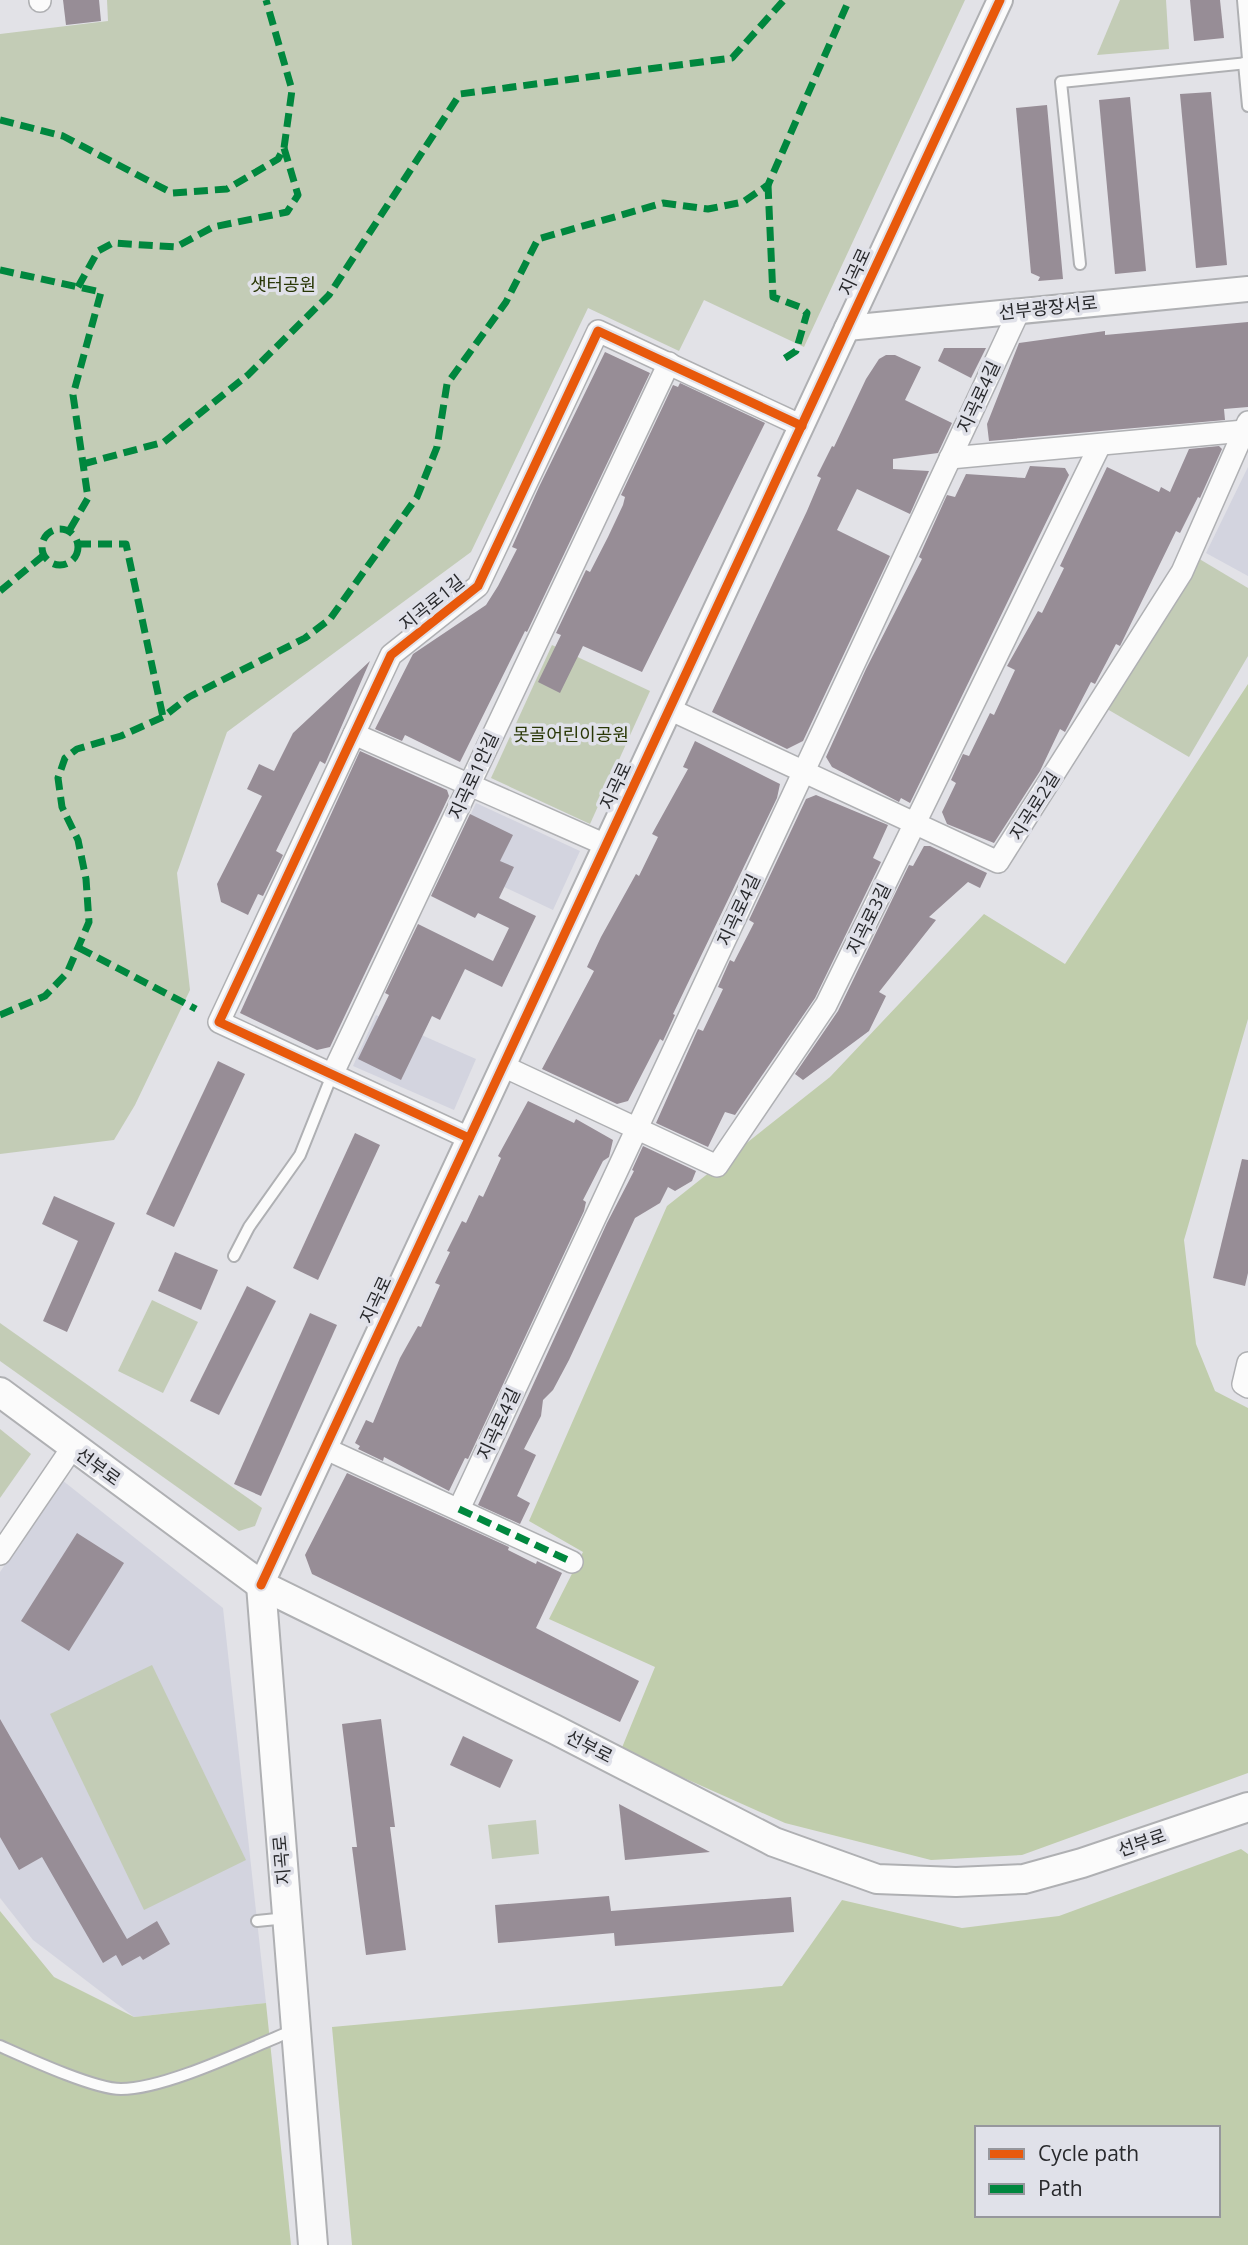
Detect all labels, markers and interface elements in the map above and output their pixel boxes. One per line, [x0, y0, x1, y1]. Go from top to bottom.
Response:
street label: 지곡로 [833, 244, 875, 299]
park label: 샛터공원 [250, 272, 316, 296]
street label: 선부광장서로 [997, 290, 1099, 324]
street label: 지곡로4길 [951, 357, 1005, 436]
street label: 지곡로1길 [394, 569, 469, 636]
park label: 못골어린이공원 [513, 722, 629, 746]
street label: 지곡로1안길 [443, 728, 504, 823]
street label: 지곡로 [594, 758, 636, 813]
street label: 지곡로2길 [1004, 767, 1065, 844]
street label: 지곡로4길 [711, 870, 765, 949]
street label: 지곡로3길 [841, 879, 896, 958]
street label: 지곡로 [354, 1272, 396, 1327]
street label: 지곡로4길 [471, 1384, 525, 1463]
street label: 선부로 [71, 1442, 126, 1491]
street label: 선부로 [562, 1724, 617, 1768]
street label: 선부로 [1114, 1823, 1169, 1861]
street label: 지곡로 [267, 1834, 295, 1886]
legend [975, 2126, 1220, 2217]
text: Cycle path [1038, 2139, 1139, 2167]
text: Path [1038, 2174, 1083, 2202]

